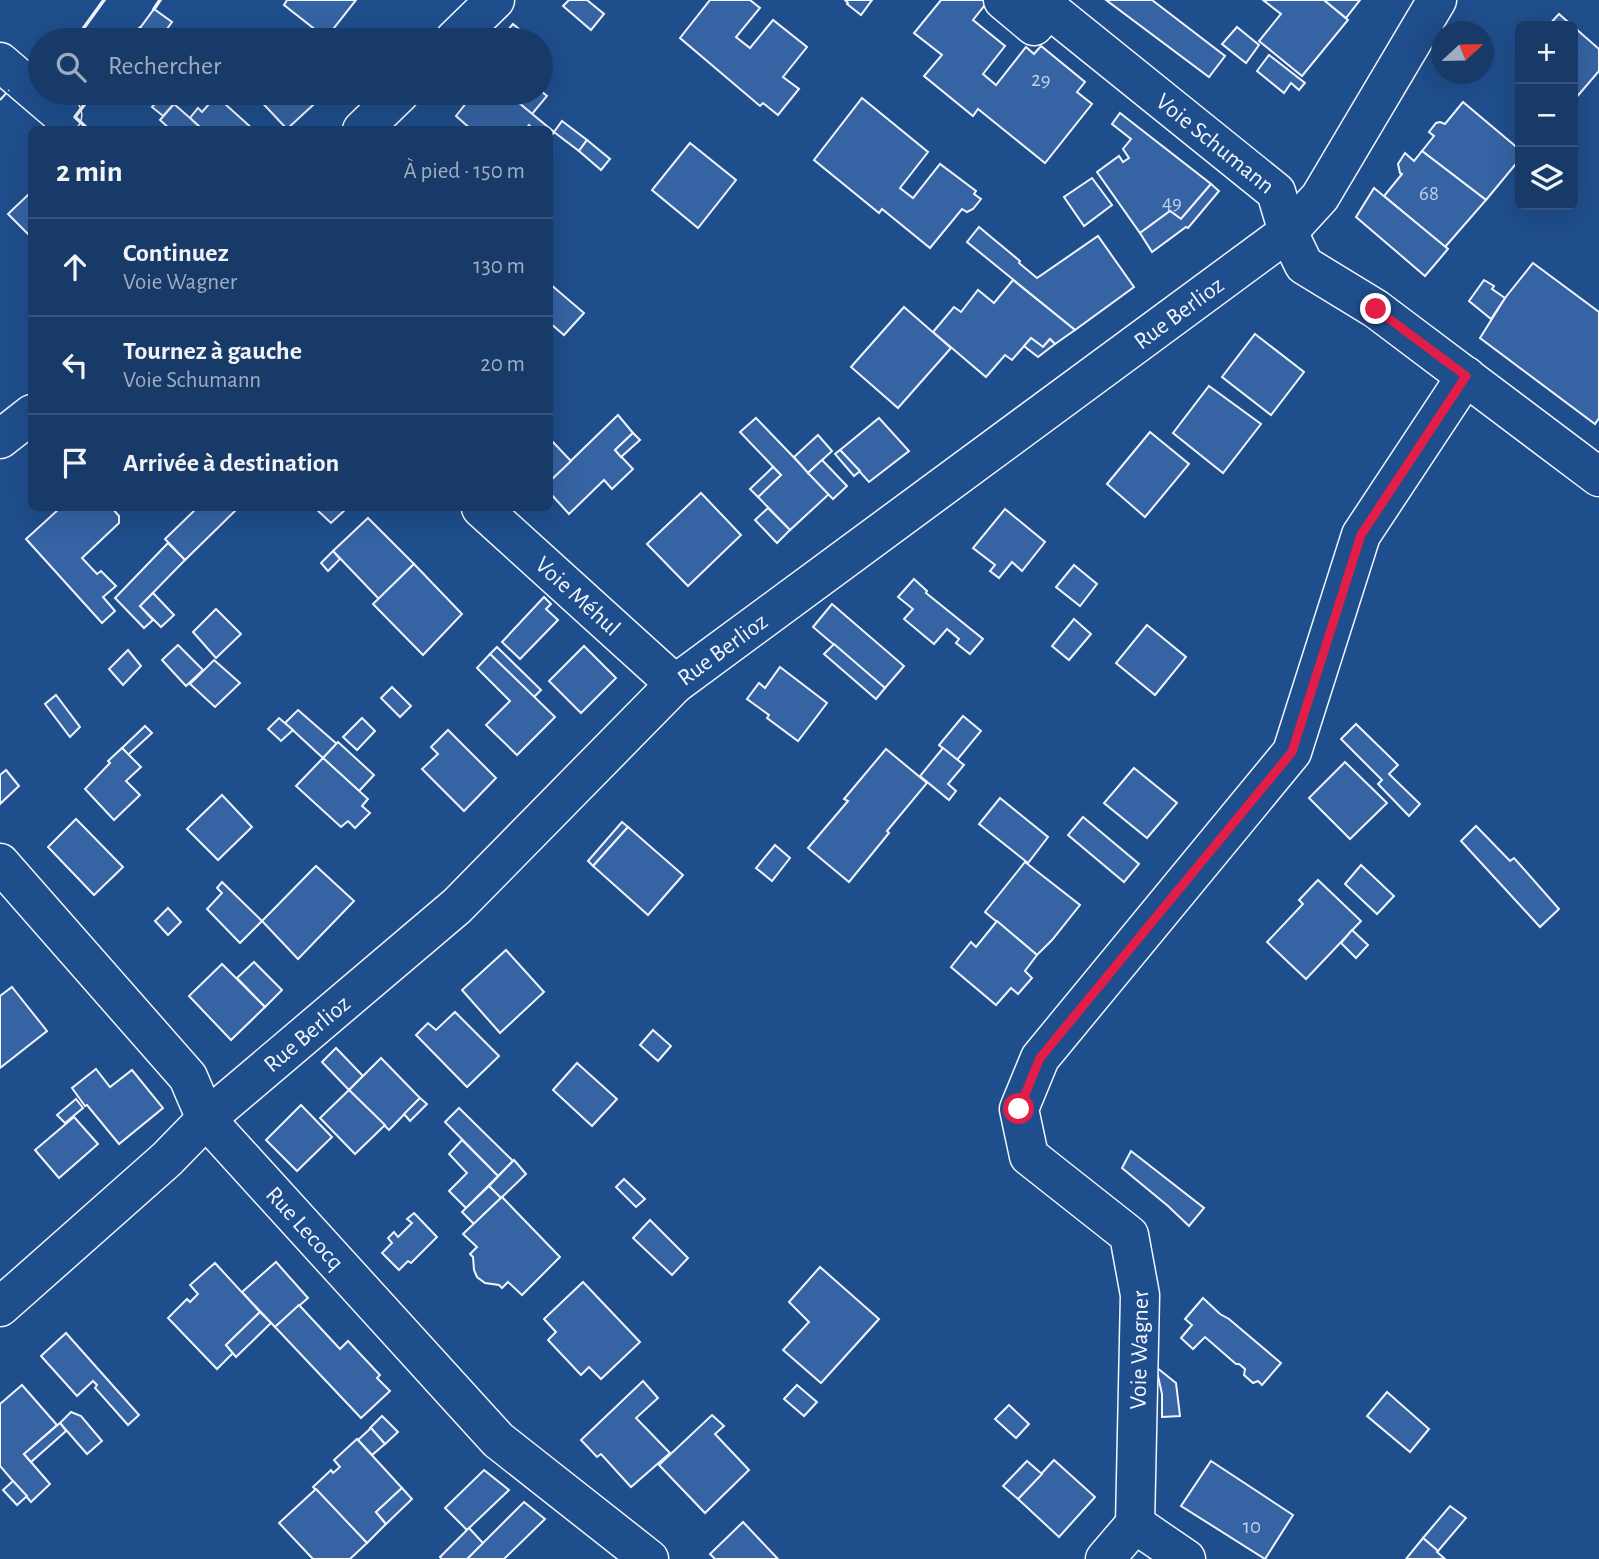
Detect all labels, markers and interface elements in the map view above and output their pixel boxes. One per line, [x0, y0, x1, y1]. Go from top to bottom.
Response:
north arrow [1431, 21, 1494, 84]
map controls [1515, 21, 1578, 210]
button: + [1515, 21, 1578, 84]
search box [28, 28, 553, 105]
icon: search [52, 48, 90, 86]
text: Rechercher [108, 53, 221, 79]
house number: 29 [1031, 69, 1051, 90]
button: − [1515, 84, 1578, 147]
street label: Voie Schumann [1151, 89, 1279, 199]
button: layers [1515, 147, 1578, 210]
text: 2 min [56, 157, 123, 187]
text: À pied · 150 m [403, 160, 525, 183]
house number: 68 [1419, 183, 1439, 204]
house number: 49 [1162, 192, 1182, 213]
text: Continuez [123, 240, 229, 266]
icon: ahead [56, 248, 94, 286]
text: 130 m [473, 255, 525, 278]
text: Voie Wagner [123, 271, 237, 294]
street label: Rue Berlioz [1130, 273, 1229, 354]
route end [1360, 293, 1391, 324]
text: Tournez à gauche [123, 338, 302, 364]
icon: left [56, 346, 94, 384]
text: 20 m [480, 353, 525, 376]
text: Voie Schumann [123, 369, 261, 392]
icon: arrive [56, 444, 94, 482]
text: Arrivée à destination [123, 450, 339, 476]
street label: Voie Méhul [530, 552, 624, 641]
street label: Rue Berlioz [674, 609, 772, 691]
street label: Rue Berlioz [260, 991, 355, 1077]
route start [1003, 1093, 1034, 1124]
street label: Rue Lecocq [261, 1182, 348, 1275]
street label: Voie Wagner [1127, 1288, 1153, 1410]
house number: 10 [1243, 1516, 1261, 1537]

